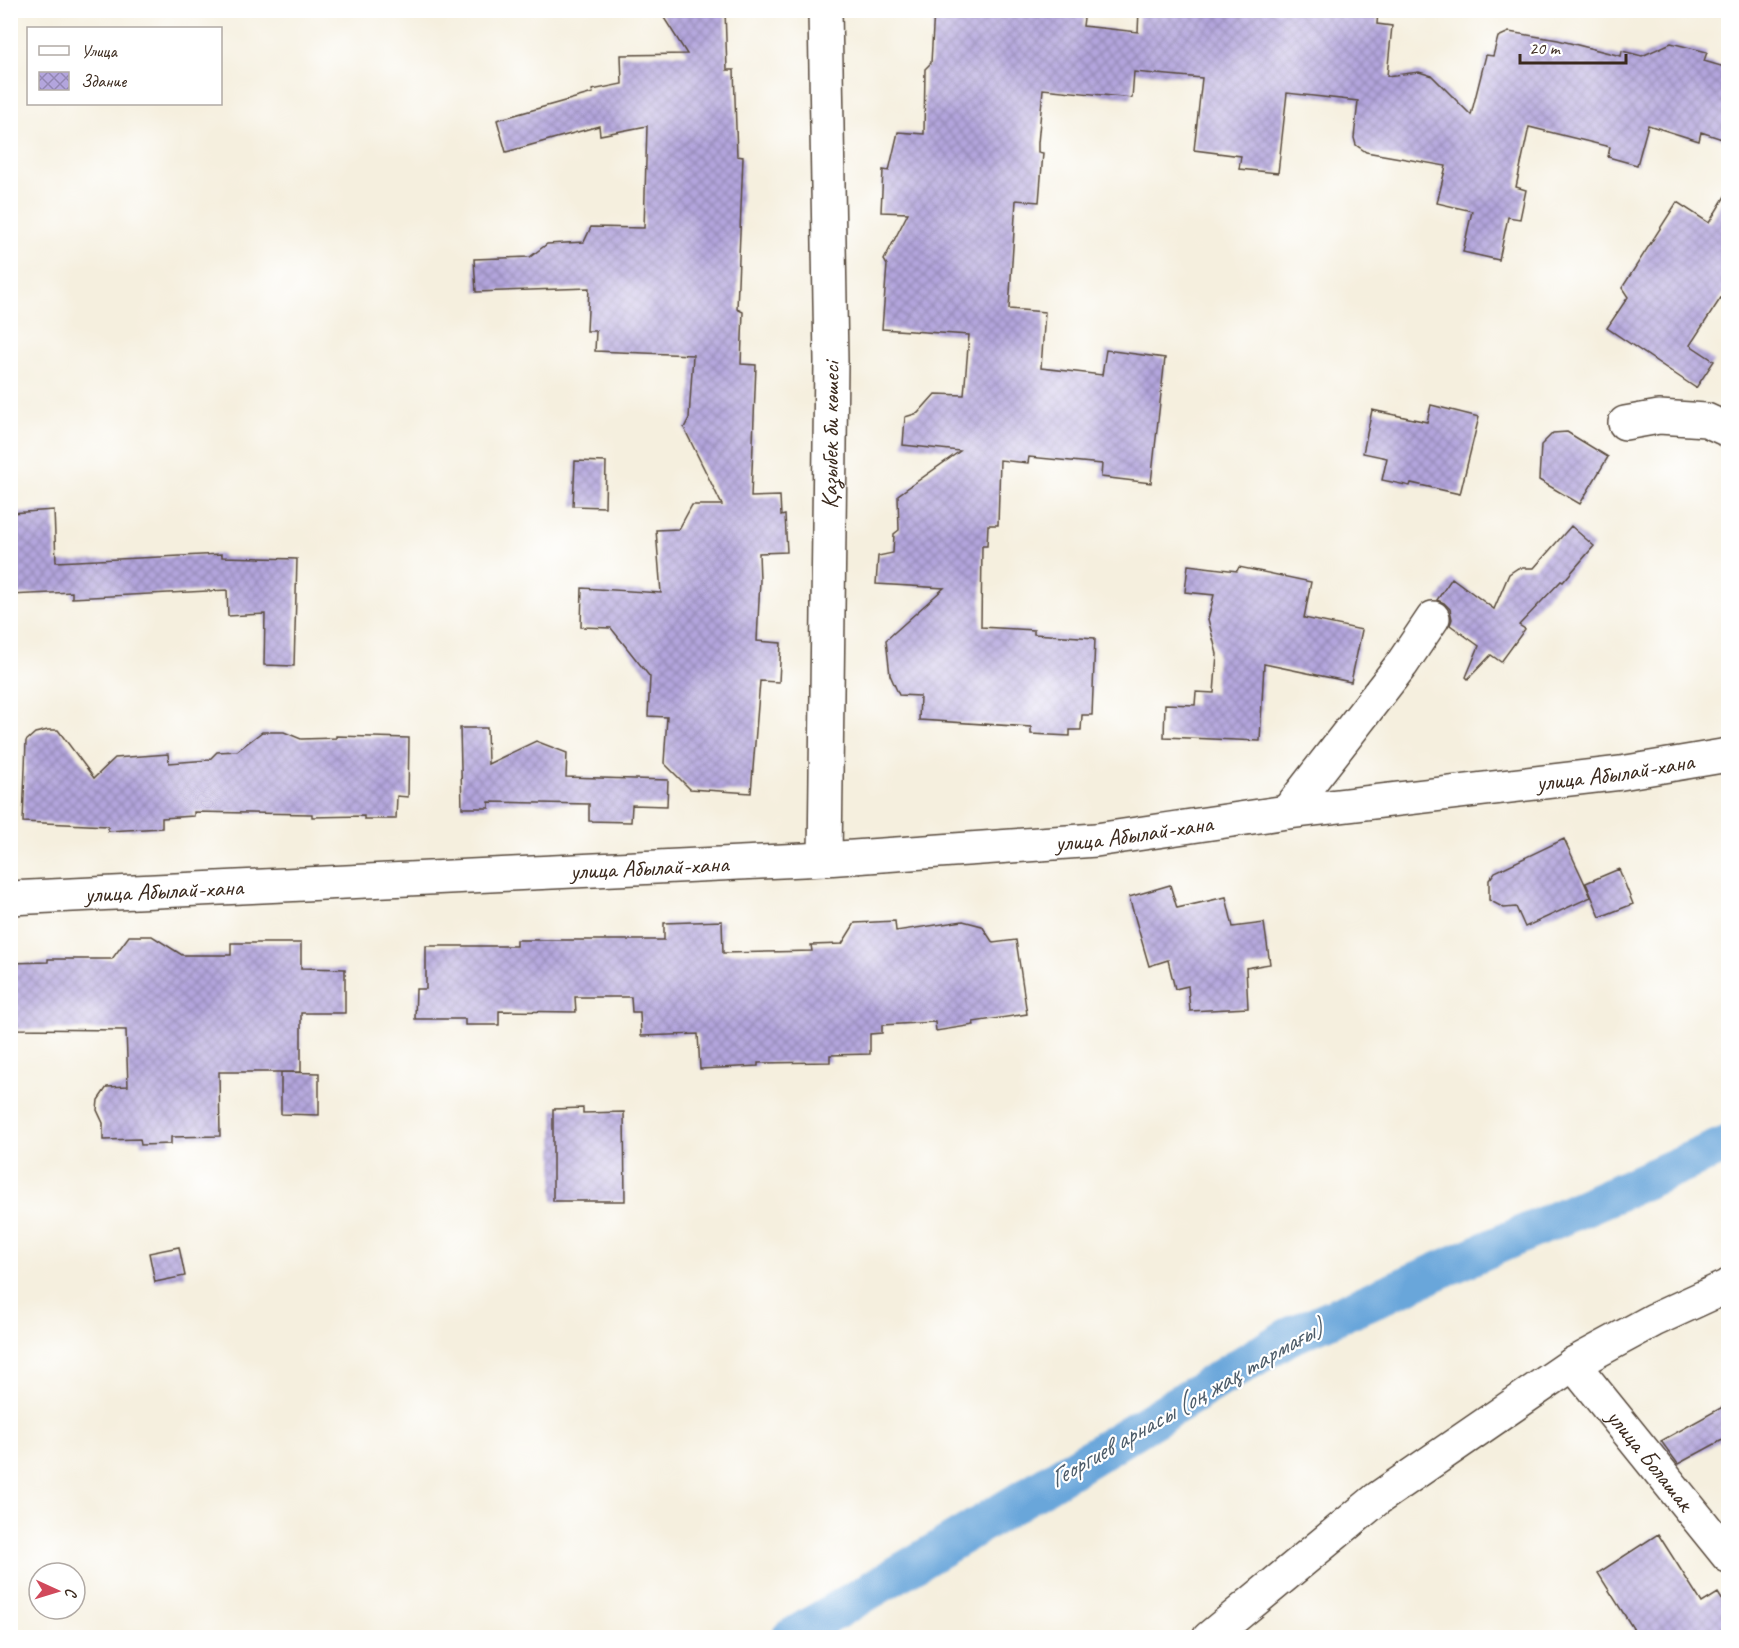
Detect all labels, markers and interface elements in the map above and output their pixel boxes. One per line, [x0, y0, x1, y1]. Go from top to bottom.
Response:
legend [27, 27, 222, 105]
scale bar [1520, 27, 1626, 65]
text: 20 m [1529, 37, 1562, 59]
text: Улица [81, 40, 118, 62]
text: Здание [81, 70, 127, 92]
street label: Қазыбек би көшесі [814, 359, 846, 509]
street label: улица Абылай-хана [1533, 746, 1697, 798]
street label: улица Абылай-хана [1052, 808, 1216, 858]
street label: улица Абылай-хана [567, 849, 731, 886]
street label: улица Абылай-хана [82, 872, 245, 910]
water label: Георгиев арнасы (оң жақ тармағы) [1043, 1309, 1332, 1495]
street label: улица Болашак [1599, 1401, 1702, 1518]
north arrow [27, 1561, 87, 1621]
text: С [61, 1587, 81, 1599]

